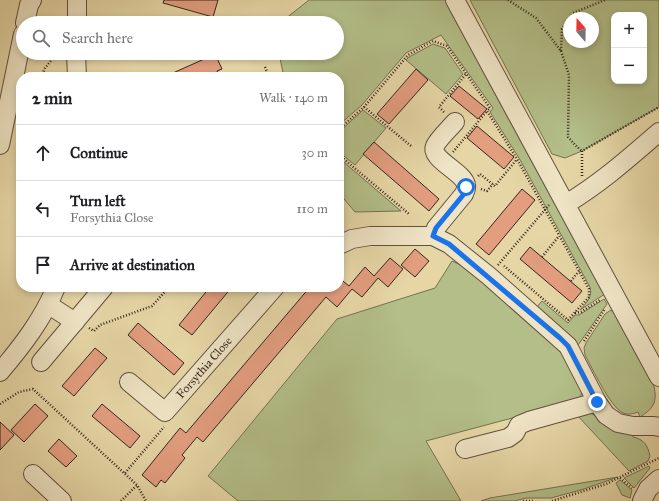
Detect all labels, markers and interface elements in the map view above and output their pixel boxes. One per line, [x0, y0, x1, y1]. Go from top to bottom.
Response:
north arrow [563, 12, 599, 48]
map controls [611, 12, 647, 84]
button: + [611, 12, 647, 48]
search box [16, 16, 344, 60]
icon: search [30, 27, 52, 49]
text: Search here [62, 29, 133, 47]
button: − [611, 48, 647, 84]
text: 2 min [32, 88, 72, 109]
text: Walk · 140 m [259, 90, 328, 106]
icon: ahead [32, 142, 54, 164]
text: Continue [70, 144, 128, 162]
text: 30 m [302, 145, 328, 161]
route start [457, 178, 475, 196]
text: Turn left [70, 192, 126, 210]
icon: left [32, 198, 54, 220]
text: 110 m [296, 201, 328, 217]
text: Forsythia Close [70, 210, 153, 226]
icon: arrive [32, 254, 54, 276]
text: Arrive at destination [70, 256, 195, 274]
street label: Forsythia Close [173, 334, 235, 401]
route end [588, 393, 606, 411]

